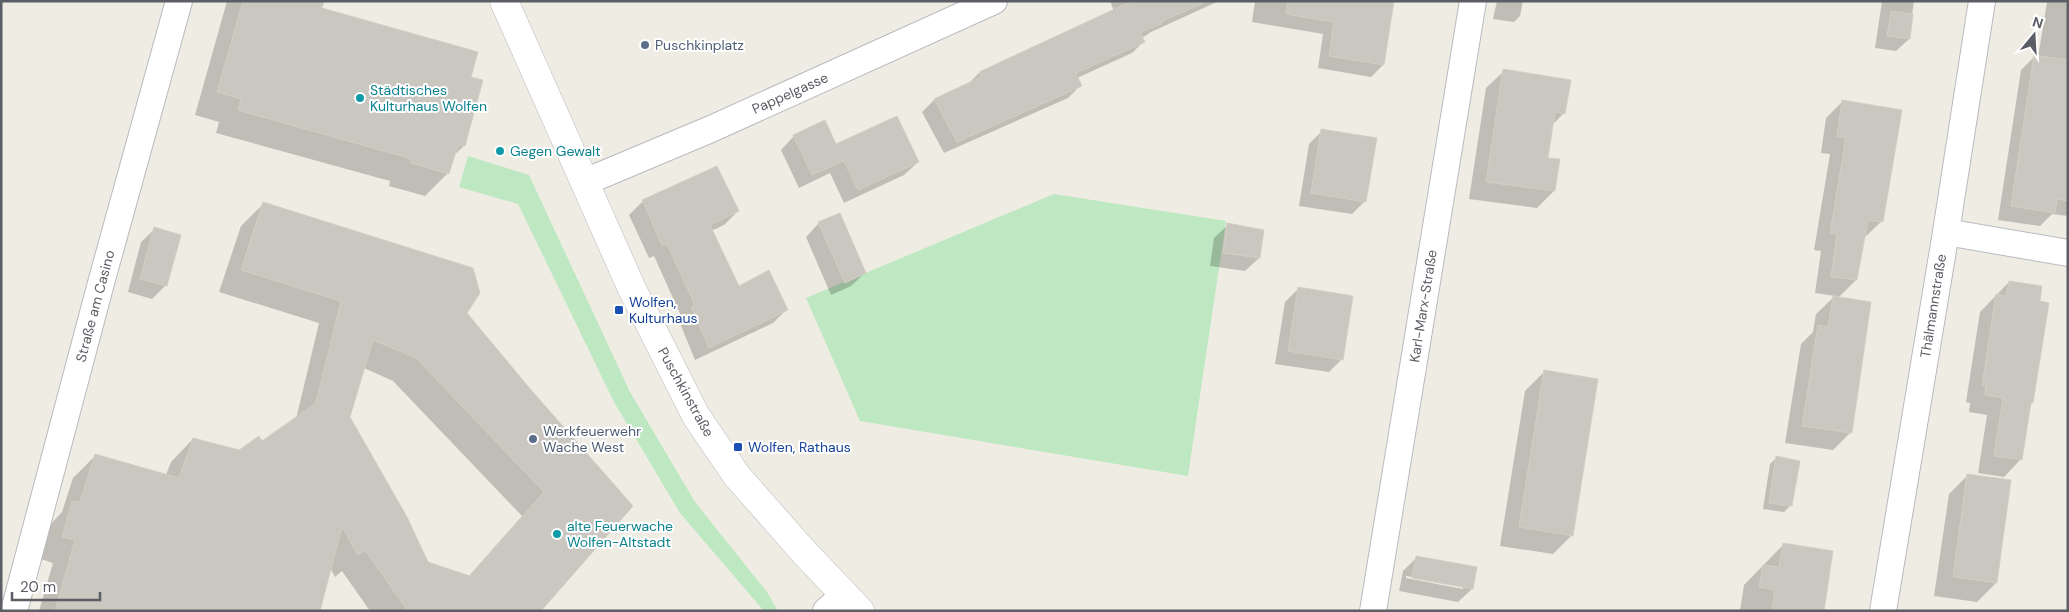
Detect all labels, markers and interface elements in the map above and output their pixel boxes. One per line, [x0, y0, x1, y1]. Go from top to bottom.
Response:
north arrow [2009, 10, 2059, 60]
text: N [2030, 12, 2046, 33]
place label: Puschkinplatz [655, 36, 744, 54]
marker: Puschkinplatz [639, 39, 651, 51]
street label: Pappelgasse [749, 68, 831, 118]
place label: Städtisches Kulturhaus Wolfen [370, 81, 487, 115]
marker: Städtisches Kulturhaus Wolfen [354, 92, 366, 104]
place label: Gegen Gewalt [510, 142, 601, 160]
marker: Gegen Gewalt [494, 145, 506, 157]
street label: Straße am Casino [71, 248, 119, 364]
street label: Karl-Marx-Straße [1405, 248, 1441, 364]
street label: Thälmannstraße [1916, 253, 1950, 359]
place label: Wolfen, Kulturhaus [629, 293, 698, 327]
marker: Wolfen, Kulturhaus [613, 304, 625, 316]
street label: Puschkinstraße [654, 344, 718, 440]
place label: Werkfeuerwehr Wache West [543, 422, 641, 456]
marker: Werkfeuerwehr Wache West [527, 433, 539, 445]
place label: Wolfen, Rathaus [748, 438, 851, 456]
marker: Wolfen, Rathaus [732, 441, 744, 453]
place label: alte Feuerwache Wolfen-Altstadt [567, 517, 673, 551]
marker: alte Feuerwache Wolfen-Altstadt [551, 528, 563, 540]
scale bar [12, 570, 100, 602]
text: 20 m [20, 577, 56, 597]

